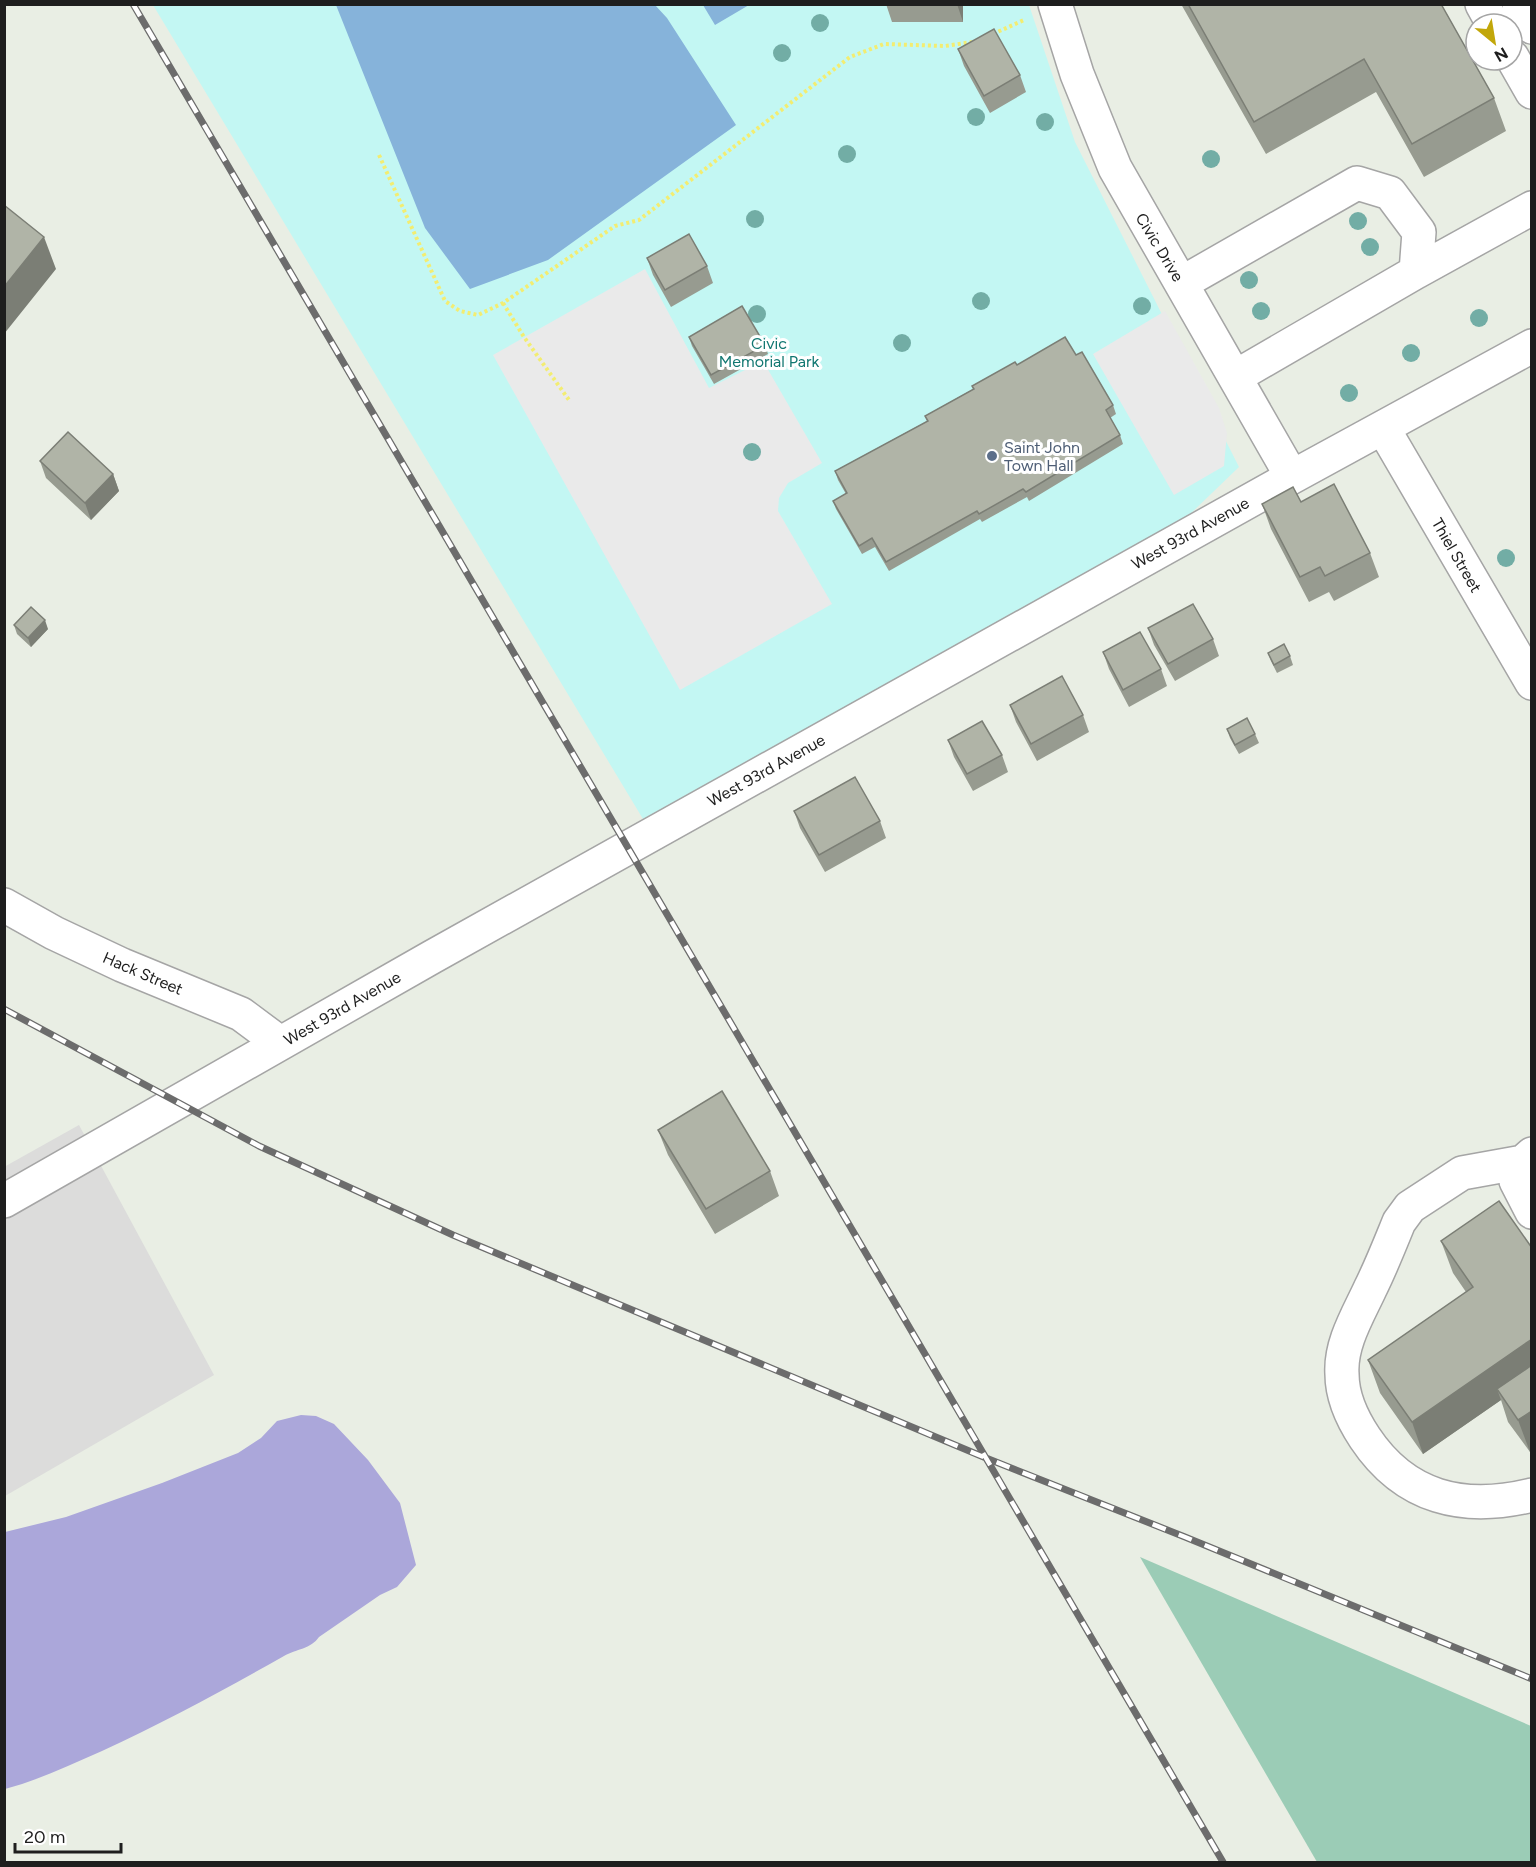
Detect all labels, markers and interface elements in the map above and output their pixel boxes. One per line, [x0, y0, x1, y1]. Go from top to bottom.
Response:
north arrow [1464, 12, 1524, 72]
text: N [1491, 43, 1511, 66]
street label: Civic Drive [1132, 209, 1188, 285]
park label: Civic Memorial Park [719, 334, 819, 371]
place label: Saint John Town Hall [1004, 438, 1080, 475]
marker: Saint John Town Hall [985, 449, 999, 463]
street label: West 93rd Avenue [1128, 493, 1253, 574]
street label: Thiel Street [1428, 515, 1485, 596]
street label: West 93rd Avenue [704, 730, 829, 811]
street label: Hack Street [100, 948, 186, 999]
street label: West 93rd Avenue [281, 967, 404, 1050]
scale bar [15, 1816, 122, 1854]
text: 20 m [24, 1826, 65, 1848]

